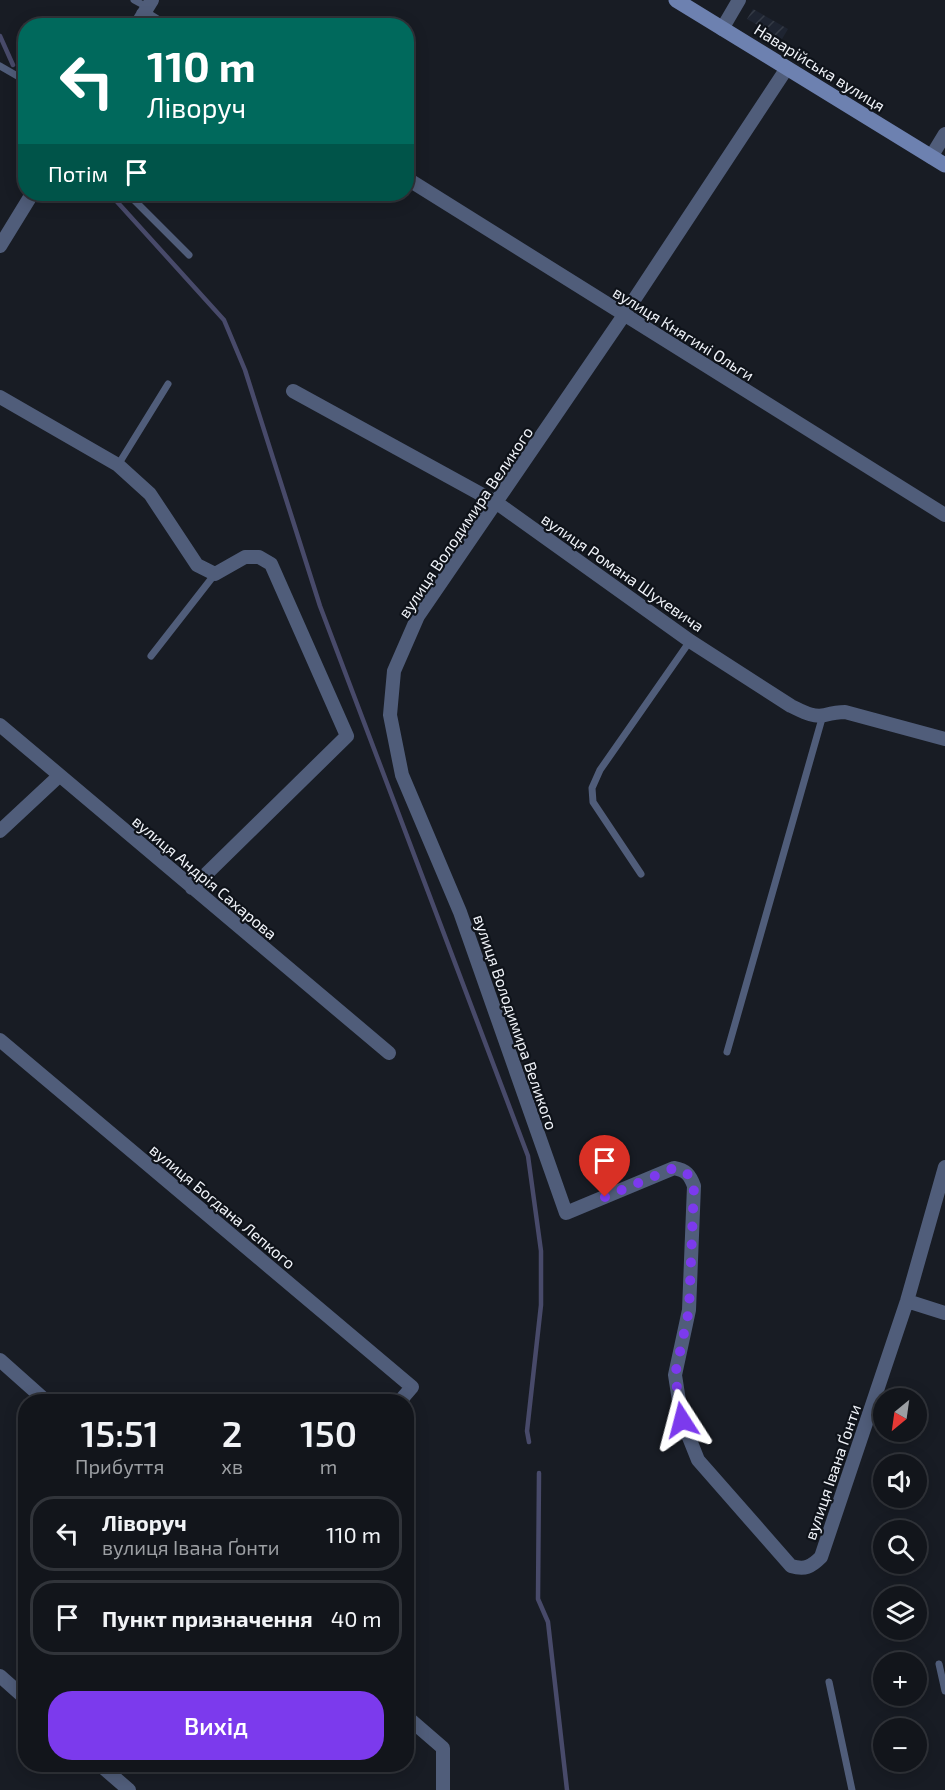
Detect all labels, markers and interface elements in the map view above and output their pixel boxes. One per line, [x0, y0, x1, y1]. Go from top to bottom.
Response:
street label: Наварійська вулиця [751, 19, 889, 116]
text: 110 m [147, 40, 256, 90]
icon: left [48, 42, 126, 120]
text: Ліворуч [147, 91, 246, 123]
icon: arrive [120, 156, 153, 189]
text: Потім [48, 160, 108, 186]
street label: вулиця Княгині Ольги [609, 282, 758, 385]
street label: вулиця Володимира Великого [394, 423, 537, 622]
street label: вулиця Романа Шухевича [538, 509, 708, 636]
street label: вулиця Андрія Сахарова [128, 811, 281, 944]
street label: вулиця Володимира Великого [469, 912, 562, 1133]
pin [579, 1135, 630, 1197]
street label: вулиця Богдана Лепкого [146, 1140, 300, 1273]
icon: arrive [588, 1144, 621, 1177]
position arrow [650, 1388, 714, 1452]
north arrow [873, 1388, 927, 1442]
map controls [873, 1388, 927, 1772]
street label: вулиця Івана Ґонти [800, 1402, 865, 1543]
text: 15:51 [81, 1411, 159, 1454]
text: 2 [222, 1411, 242, 1454]
text: 150 [300, 1411, 357, 1454]
text: Прибуття [75, 1454, 164, 1478]
text: хв [221, 1454, 243, 1478]
text: m [320, 1454, 337, 1478]
button: sound [873, 1454, 927, 1508]
text: Ліворуч [102, 1509, 187, 1535]
icon: left [51, 1517, 84, 1550]
button: search [873, 1520, 927, 1574]
text: 110 m [326, 1521, 381, 1547]
text: вулиця Івана Ґонти [102, 1535, 280, 1559]
button: layers [873, 1586, 927, 1640]
icon: arrive [51, 1601, 84, 1634]
text: Пункт призначення [102, 1605, 313, 1631]
text: 40 m [331, 1605, 382, 1631]
button: + [873, 1652, 927, 1706]
button: Вихід [48, 1691, 384, 1760]
button: − [873, 1718, 927, 1772]

